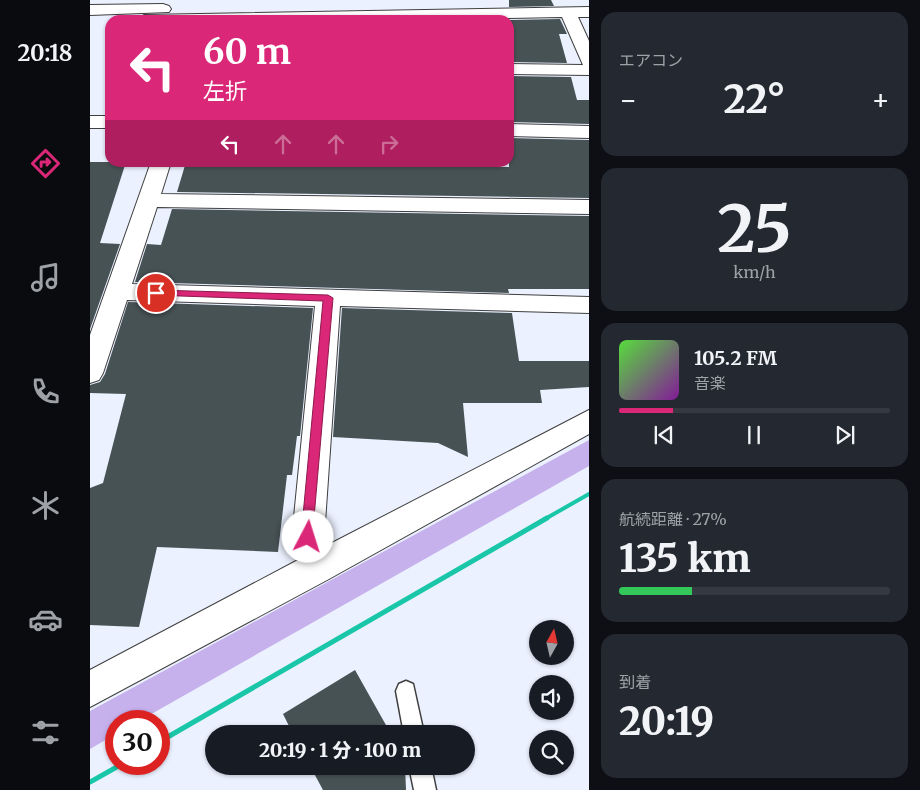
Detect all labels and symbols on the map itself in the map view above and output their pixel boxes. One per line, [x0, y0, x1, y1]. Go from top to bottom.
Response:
pin [135, 272, 177, 314]
position arrow [281, 510, 333, 562]
north arrow [529, 620, 574, 665]
speed limit sign: 30 [105, 710, 170, 775]

